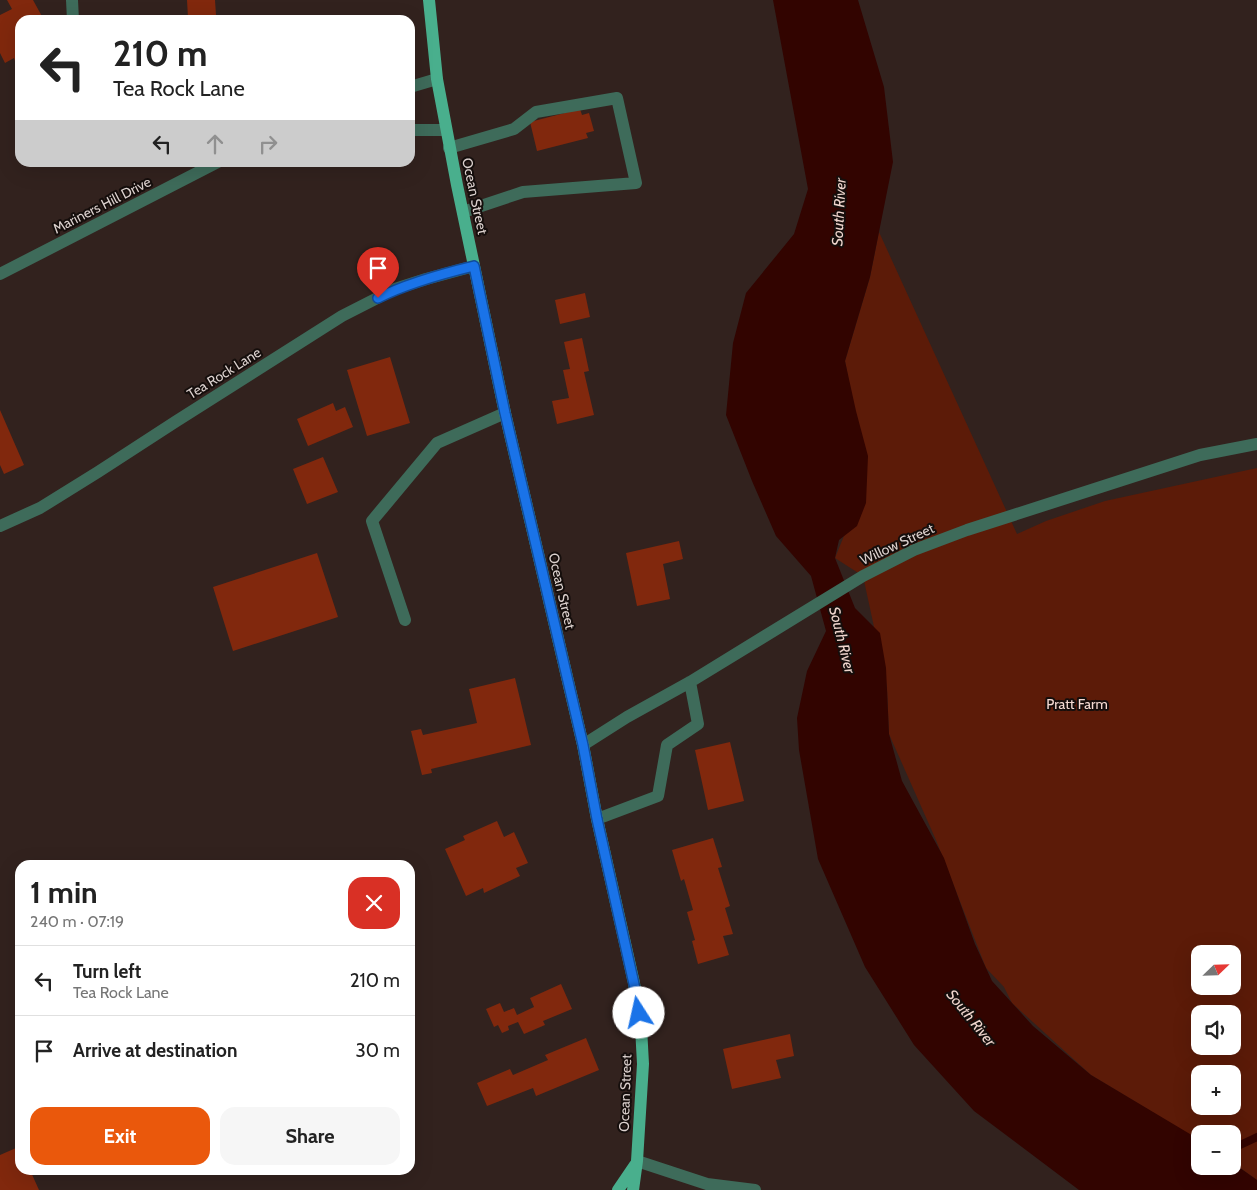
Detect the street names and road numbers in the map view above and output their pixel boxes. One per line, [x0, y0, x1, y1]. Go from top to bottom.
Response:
street label: Ocean Street [458, 156, 492, 236]
street label: Mariners Hill Drive [50, 173, 154, 237]
street label: Tea Rock Lane [184, 343, 264, 403]
street label: Willow Street [857, 519, 937, 569]
street label: Ocean Street [544, 551, 580, 631]
street label: Ocean Street [615, 1054, 635, 1132]

